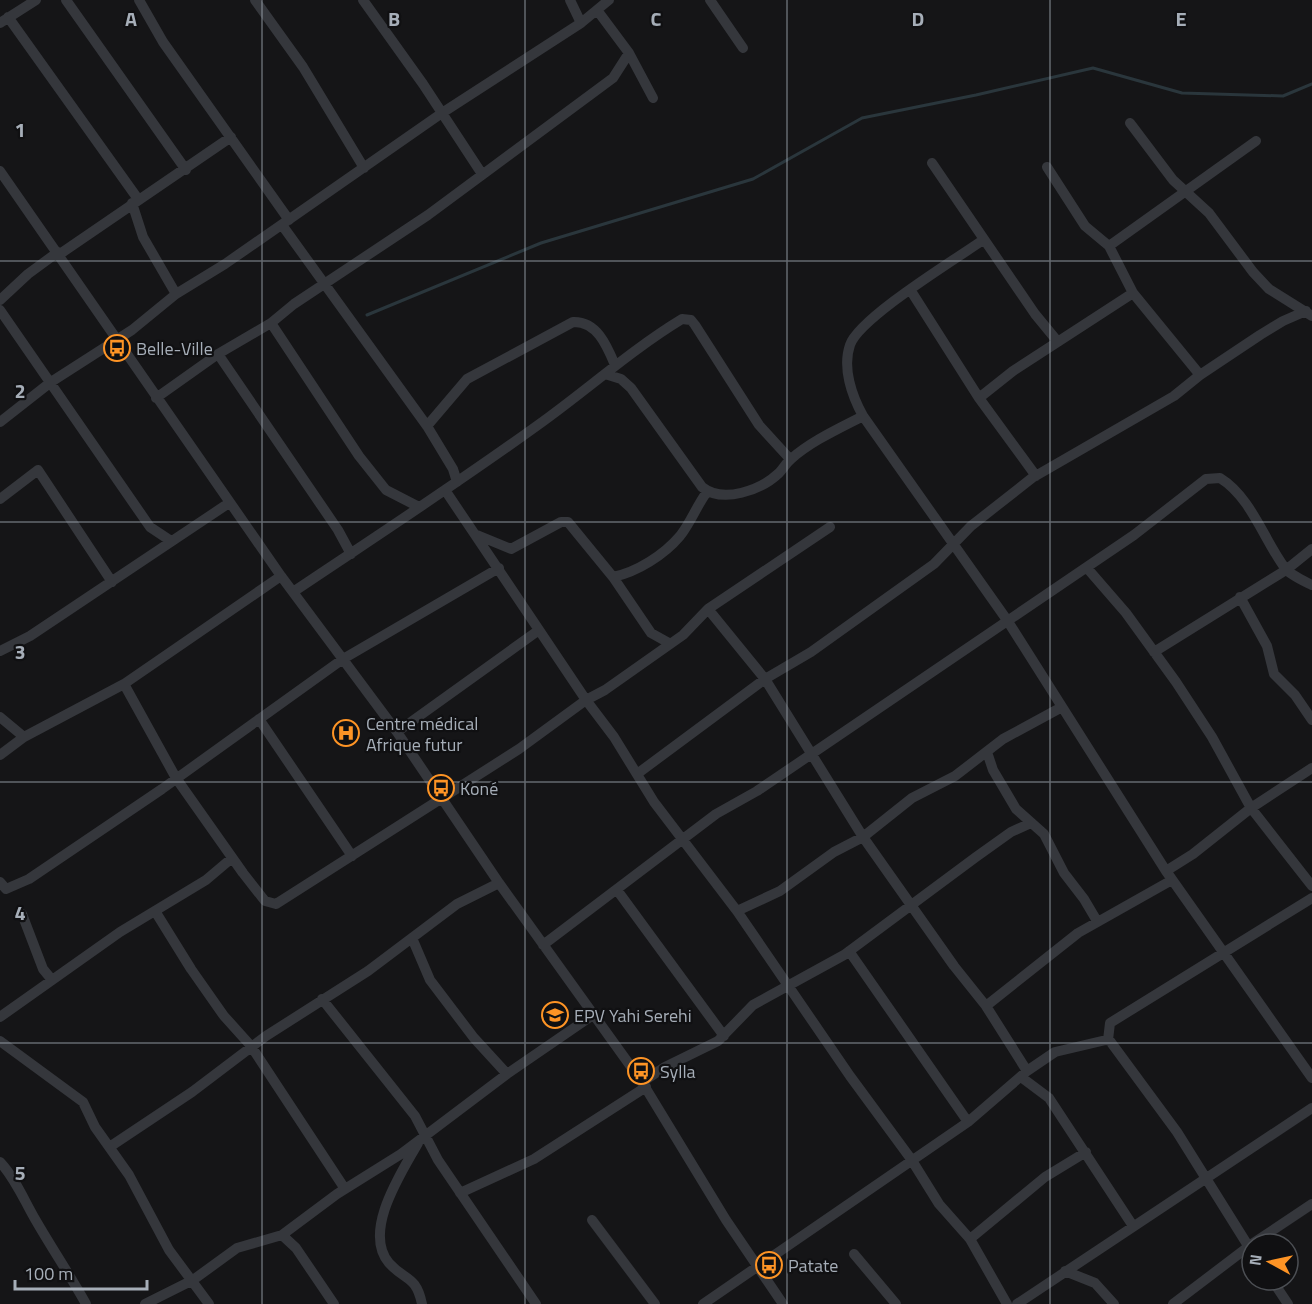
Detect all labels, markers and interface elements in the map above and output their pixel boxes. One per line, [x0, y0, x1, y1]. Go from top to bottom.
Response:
text: A [125, 3, 137, 34]
text: B [388, 3, 400, 34]
text: C [651, 3, 662, 34]
text: D [912, 3, 924, 34]
text: E [1175, 3, 1187, 34]
text: 1 [14, 114, 26, 145]
bus stop icon: Belle-Ville [102, 333, 132, 363]
place label: Belle-Ville [136, 335, 213, 362]
text: 2 [14, 375, 26, 406]
text: 3 [14, 636, 26, 667]
place label: Centre médical Afrique futur [366, 710, 478, 758]
hospital icon: Centre médical Afrique futur [331, 718, 361, 748]
bus stop icon: Koné [426, 773, 456, 803]
place label: Koné [460, 775, 498, 802]
text: 4 [14, 897, 26, 928]
school or university icon: EPV Yahi Serehi [540, 1000, 570, 1030]
place label: EPV Yahi Serehi [574, 1002, 692, 1029]
bus stop icon: Sylla [626, 1056, 656, 1086]
place label: Sylla [660, 1058, 696, 1085]
text: 5 [14, 1157, 26, 1188]
north arrow [1240, 1232, 1300, 1292]
bus stop icon: Patate [754, 1250, 784, 1280]
place label: Patate [788, 1252, 838, 1279]
scale bar [15, 1253, 147, 1291]
text: N [1242, 1253, 1268, 1267]
text: 100 m [24, 1260, 73, 1287]

